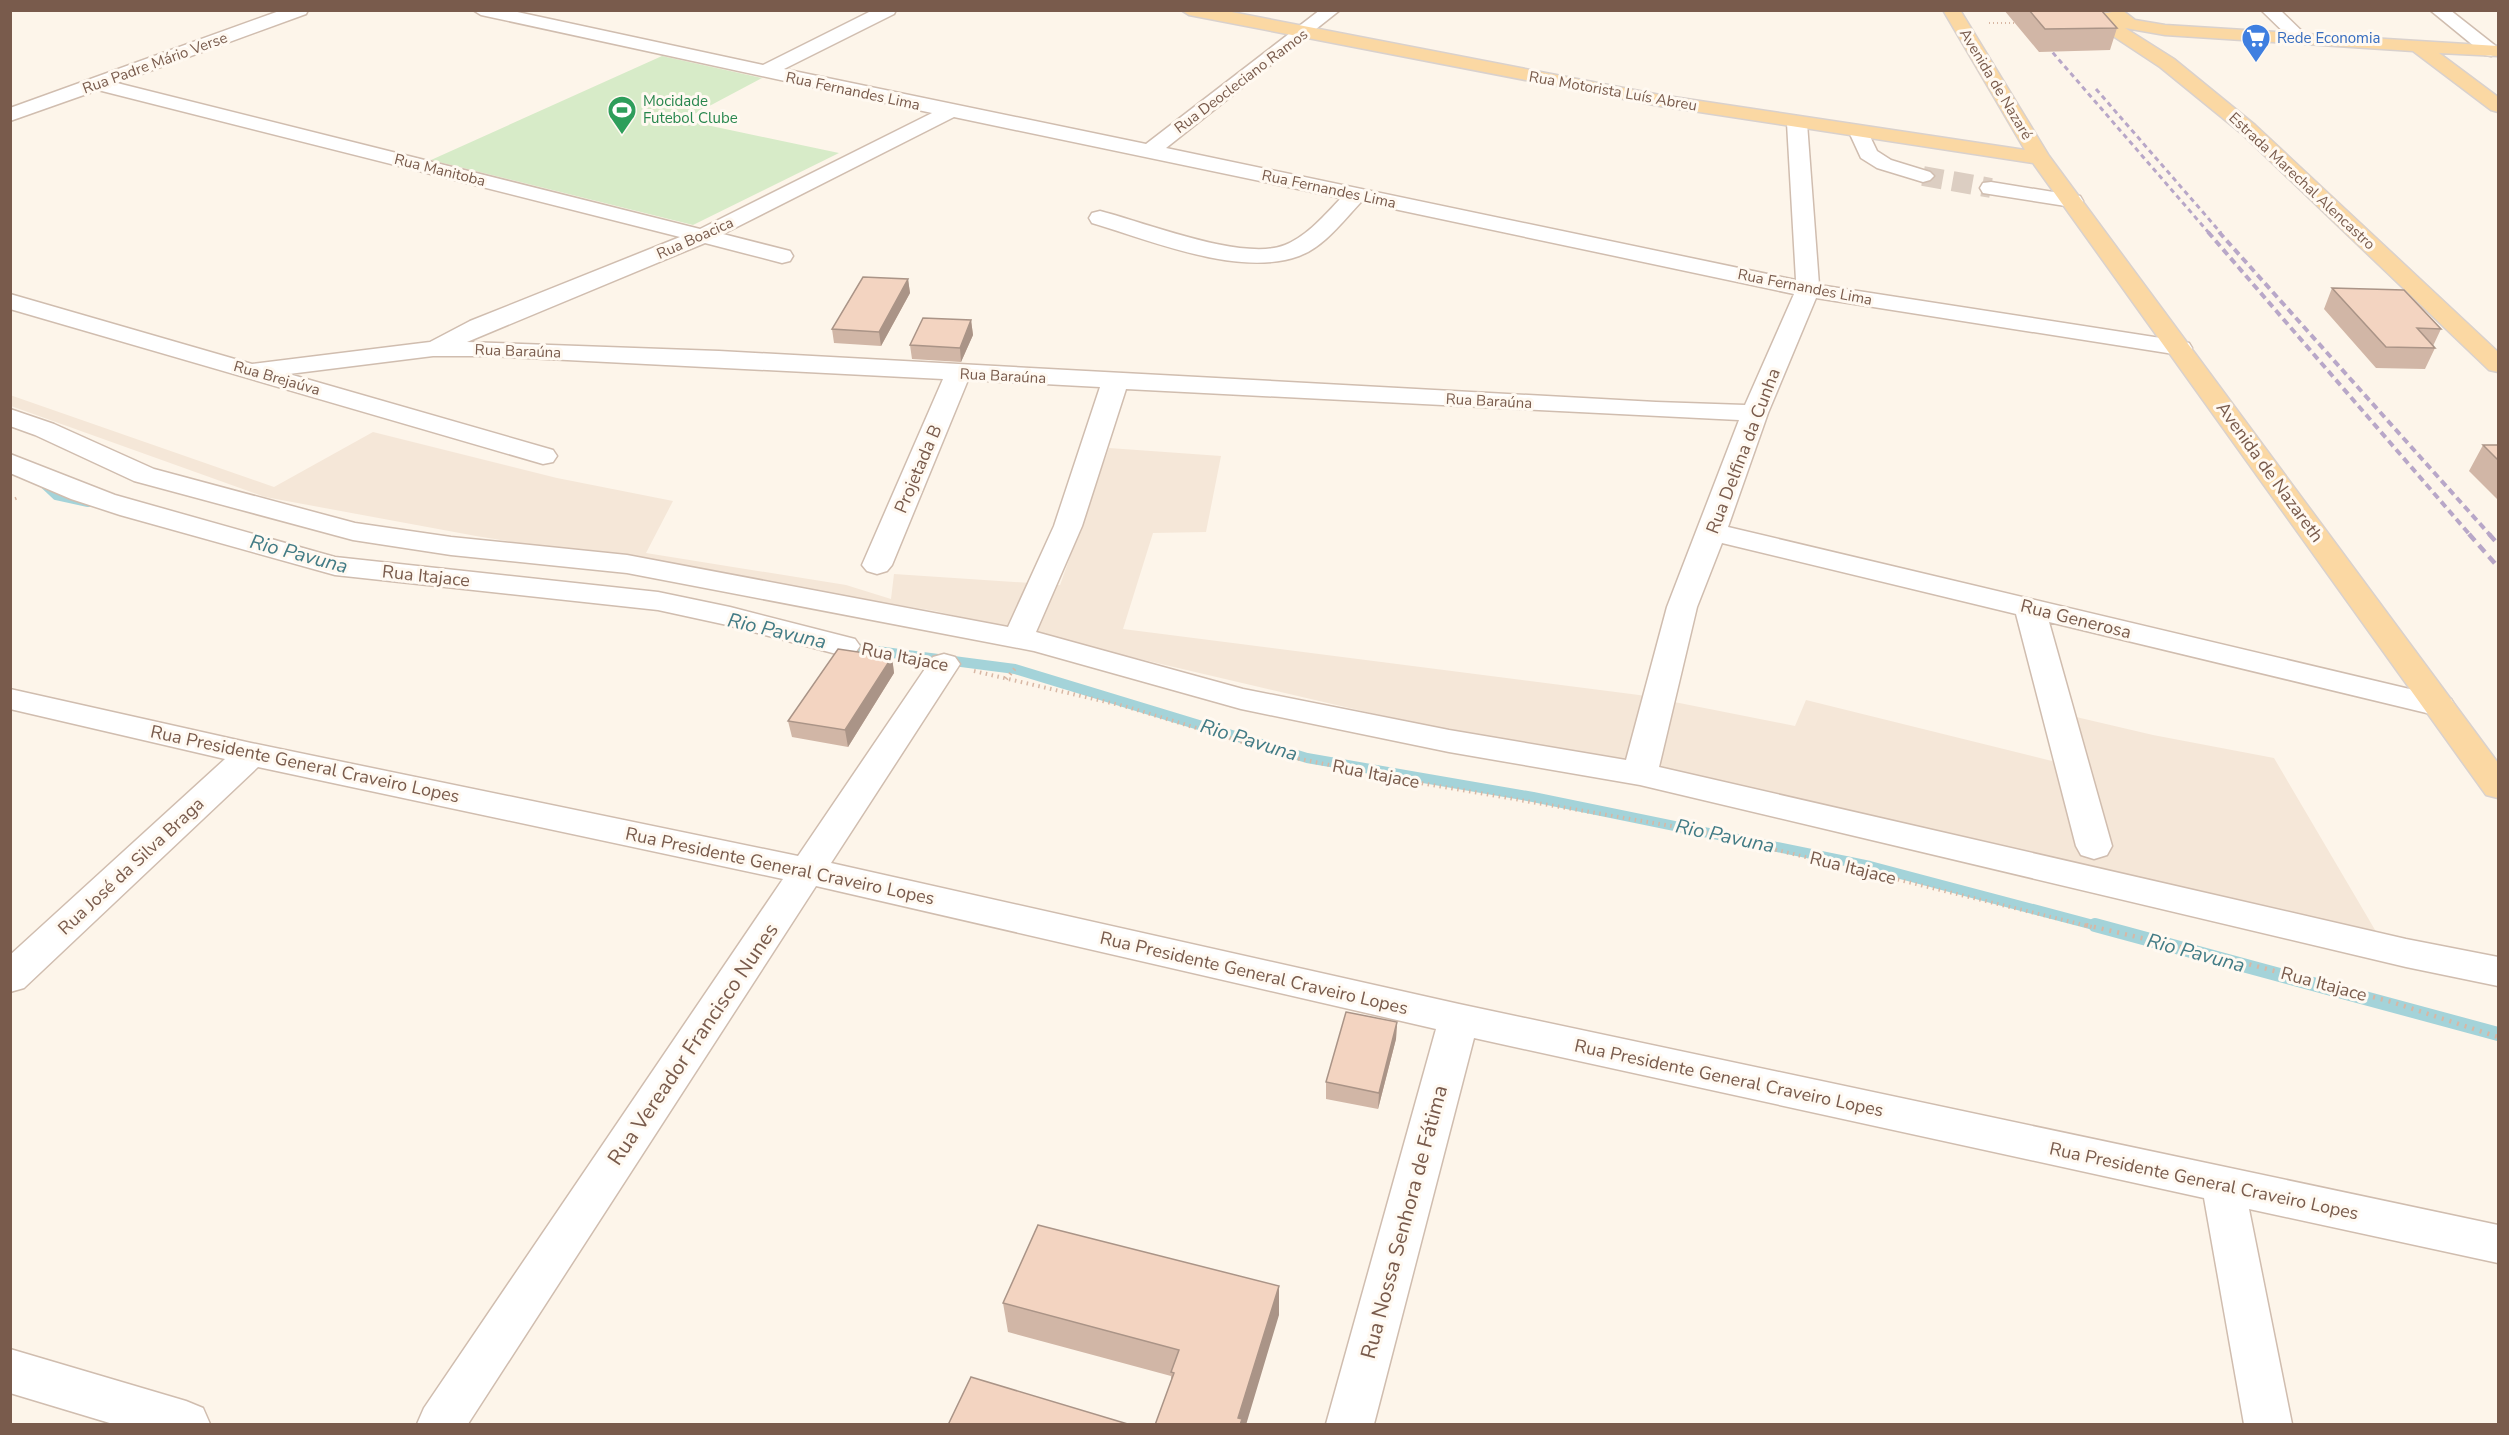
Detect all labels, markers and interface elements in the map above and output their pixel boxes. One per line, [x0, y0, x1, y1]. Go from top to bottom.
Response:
supermarket icon: Rede Economia [2240, 22, 2272, 64]
street label: Rua Deocleciano Ramos [1170, 24, 1312, 138]
street label: Avenida de Nazaré [1955, 25, 2037, 143]
street label: Rua Padre Mário Verse [80, 27, 230, 99]
place label: Rede Economia [2277, 28, 2380, 48]
street label: Rua Motorista Luís Abreu [1527, 66, 1699, 116]
street label: Rua Fernandes Lima [784, 67, 922, 115]
place label: Mocidade Futebol Clube [643, 91, 738, 128]
sports icon: Mocidade Futebol Clube [606, 94, 638, 136]
street label: Estrada Marechal Alencastro [2225, 108, 2379, 254]
street label: Rua Manitoba [392, 149, 488, 191]
street label: Rua Fernandes Lima [1260, 165, 1398, 213]
street label: Rua Boacica [653, 212, 737, 264]
street label: Rua Fernandes Lima [1736, 264, 1874, 310]
street label: Rua Baraúna [474, 339, 562, 363]
street label: Rua Brejaúva [231, 356, 323, 400]
street label: Rua Baraúna [959, 364, 1047, 388]
street label: Rua Delfina da Cunha [1700, 365, 1786, 537]
street label: Rua Baraúna [1445, 389, 1533, 413]
street label: Avenida de Nazareth [2211, 397, 2329, 547]
street label: Projetada B [889, 421, 947, 517]
water label: Rio Pavuna [247, 528, 351, 580]
street label: Rua Itajace [381, 559, 471, 593]
street label: Rua Generosa [2018, 594, 2134, 644]
water label: Rio Pavuna [725, 607, 829, 655]
street label: Rua Itajace [859, 637, 951, 677]
water label: Rio Pavuna [1197, 712, 1301, 768]
street label: Rua Presidente General Craveiro Lopes [148, 719, 462, 809]
street label: Rua Itajace [1330, 754, 1422, 794]
street label: Rua José da Silva Braga [53, 792, 209, 940]
water label: Rio Pavuna [1673, 812, 1777, 860]
street label: Rua Presidente General Craveiro Lopes [623, 821, 937, 911]
street label: Rua Itajace [1807, 846, 1899, 890]
street label: Rua Vereador Francisco Nunes [601, 917, 785, 1171]
street label: Rua Presidente General Craveiro Lopes [1098, 926, 1410, 1020]
water label: Rio Pavuna [2144, 927, 2248, 979]
street label: Rua Itajace [2278, 961, 2370, 1007]
street label: Rua Presidente General Craveiro Lopes [1572, 1033, 1886, 1123]
street label: Rua Nossa Senhora de Fátima [1354, 1082, 1454, 1362]
street label: Rua Presidente General Craveiro Lopes [2047, 1136, 2361, 1226]

